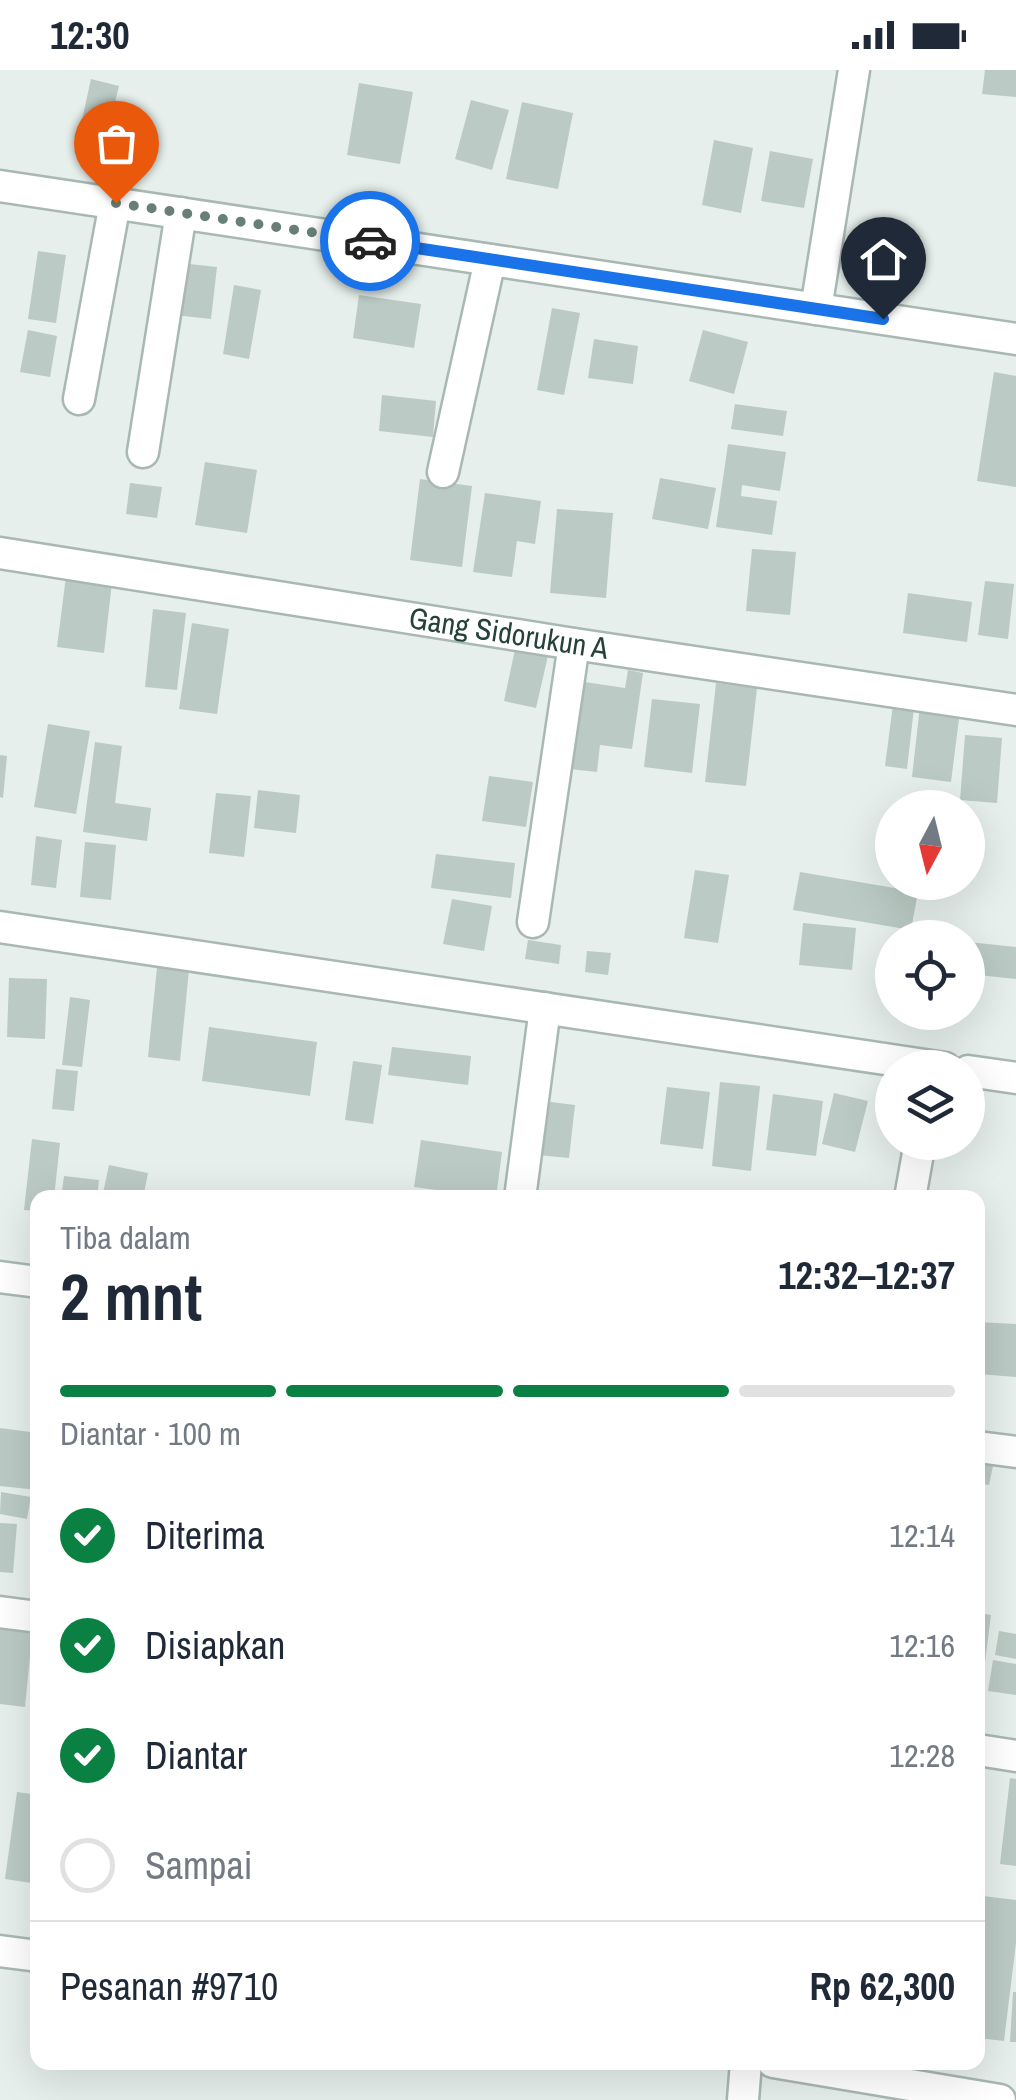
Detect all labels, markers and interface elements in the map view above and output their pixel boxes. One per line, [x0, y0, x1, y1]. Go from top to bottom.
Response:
text: 12:30 [50, 10, 130, 61]
pin [74, 101, 159, 204]
icon: bag [89, 116, 144, 171]
courier [320, 191, 420, 291]
icon: car [343, 214, 398, 269]
pin [841, 217, 926, 320]
icon: home [856, 232, 911, 287]
street label: Gang Sidorukun A [406, 597, 612, 668]
north arrow [875, 790, 985, 900]
map controls [875, 790, 985, 1160]
button: locate [875, 920, 985, 1030]
button: layers [875, 1050, 985, 1160]
text: Tiba dalam [60, 1216, 191, 1259]
text: 12:32–12:37 [778, 1250, 955, 1301]
text: 2 mnt [60, 1253, 202, 1340]
text: Diantar · 100 m [60, 1412, 241, 1455]
icon: check [60, 1508, 115, 1563]
text: Diterima [145, 1510, 264, 1561]
text: 12:14 [889, 1514, 955, 1557]
icon: check [60, 1618, 115, 1673]
text: Disiapkan [145, 1620, 285, 1671]
text: 12:16 [889, 1624, 955, 1667]
icon: check [60, 1728, 115, 1783]
text: Diantar [145, 1730, 247, 1781]
text: 12:28 [889, 1734, 955, 1777]
text: Sampai [145, 1840, 252, 1891]
text: Pesanan #9710 [60, 1961, 278, 2012]
text: Rp 62,300 [809, 1961, 955, 2012]

